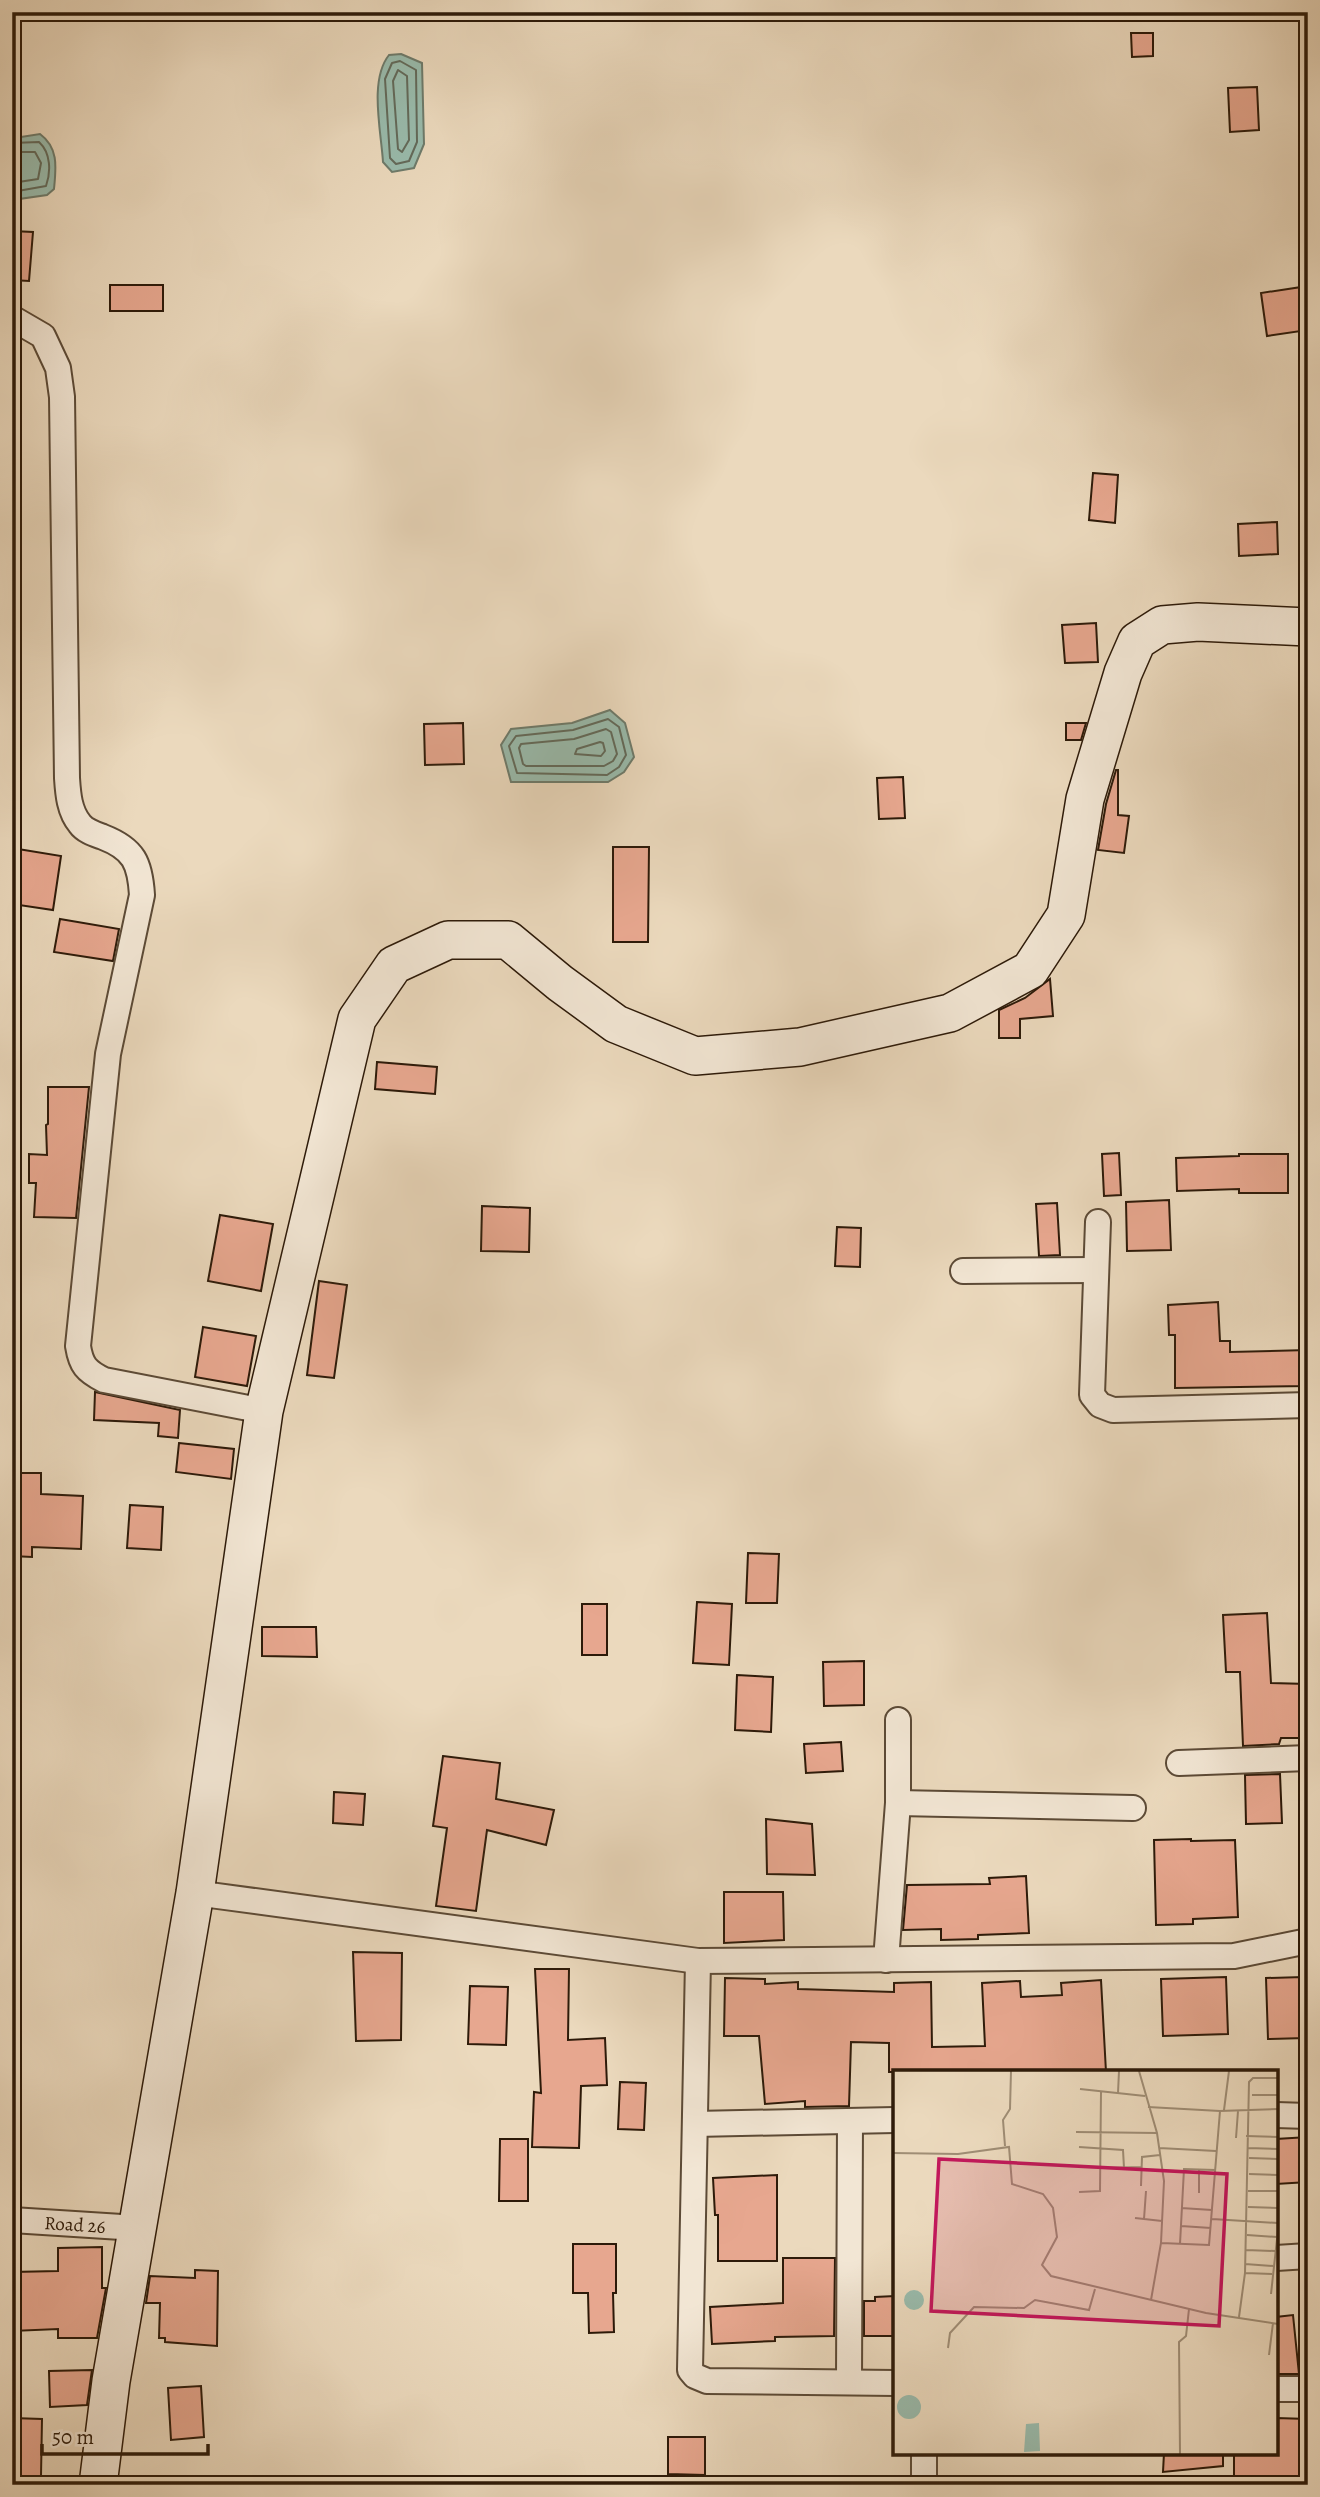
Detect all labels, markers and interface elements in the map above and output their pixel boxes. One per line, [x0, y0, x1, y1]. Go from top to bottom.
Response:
inset map [893, 2070, 1278, 2455]
street label: Road 26 [43, 2210, 106, 2240]
scale bar [42, 2413, 208, 2457]
text: 50 m [52, 2423, 94, 2451]

